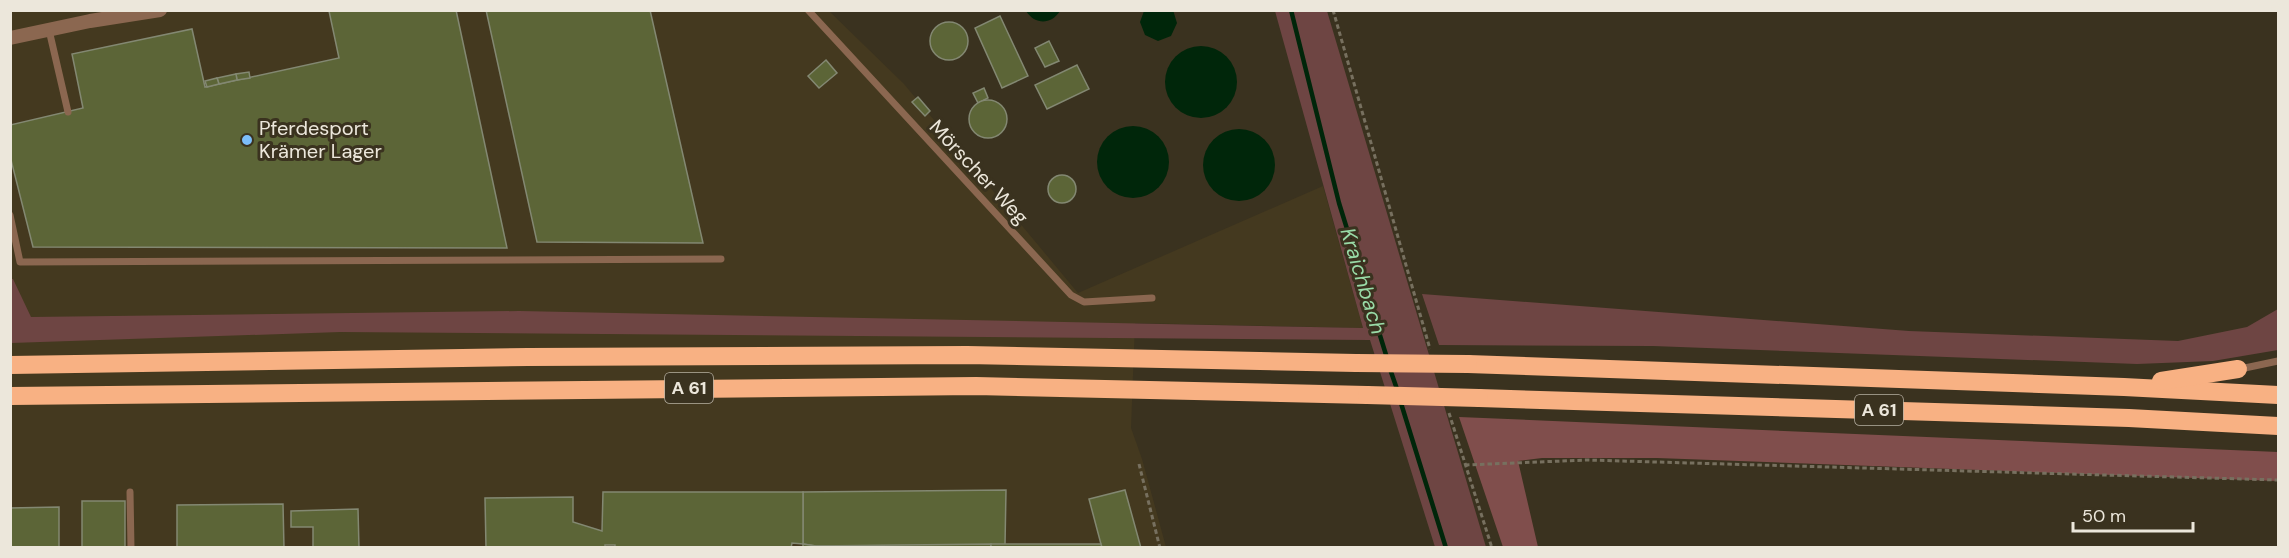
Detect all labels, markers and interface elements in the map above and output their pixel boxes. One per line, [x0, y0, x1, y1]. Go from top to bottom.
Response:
street label: Mörscher Weg [924, 114, 1034, 230]
place label: Pferdesport Krämer Lager [259, 115, 382, 164]
marker: Pferdesport Krämer Lager [240, 133, 254, 147]
water label: Kraichbach [1334, 224, 1392, 338]
road number: A 61 [665, 373, 713, 403]
road number: A 61 [1855, 395, 1903, 425]
scale bar [2073, 495, 2193, 533]
text: 50 m [2082, 504, 2126, 528]

